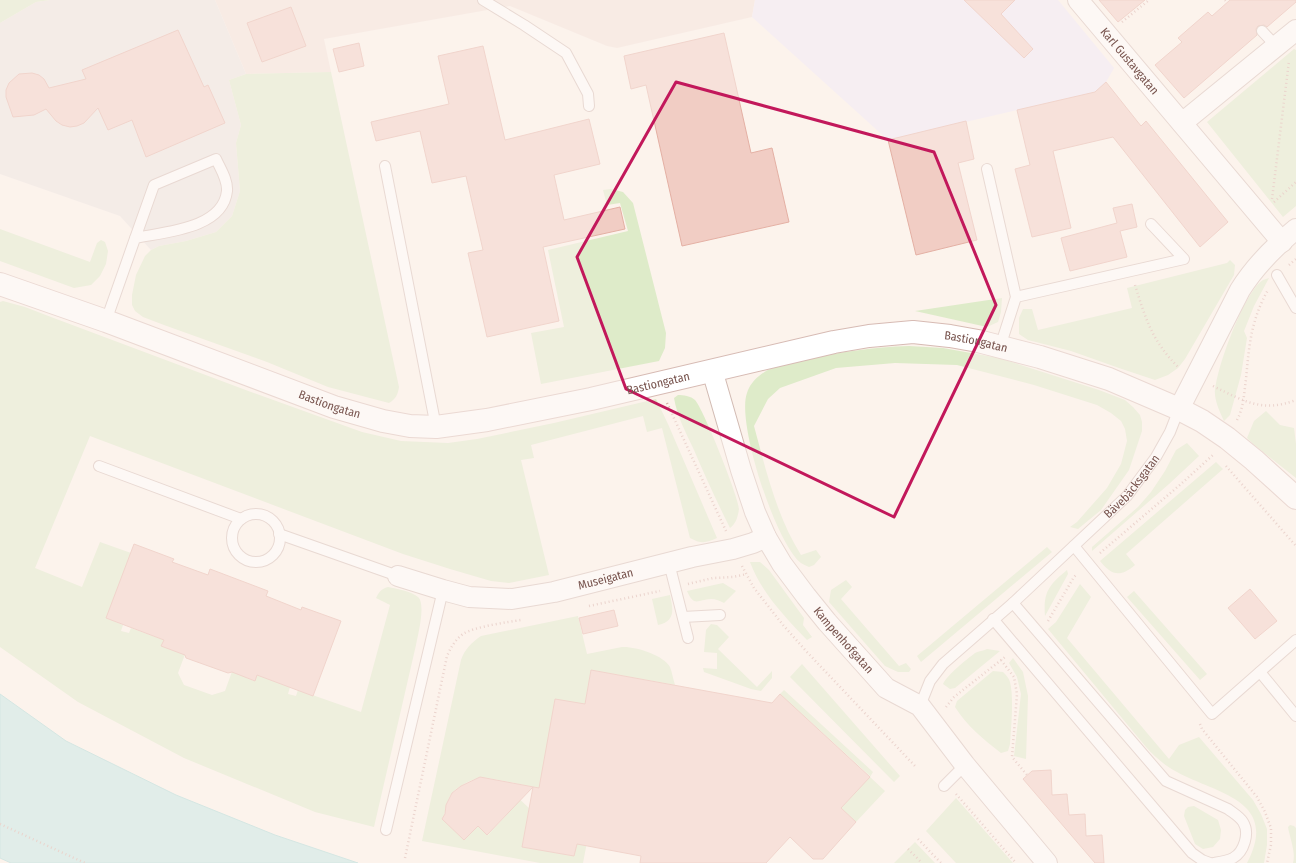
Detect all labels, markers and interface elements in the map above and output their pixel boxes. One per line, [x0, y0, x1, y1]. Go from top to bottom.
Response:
street label: Karl Gustavgatan [1097, 25, 1162, 97]
street label: Bastiongatan [944, 328, 1009, 355]
street label: Bastiongatan [625, 369, 691, 397]
street label: Bastiongatan [297, 387, 362, 421]
street label: Bävebäcksgatan [1101, 452, 1162, 521]
street label: Museigatan [577, 565, 635, 593]
street label: Kampenhofgatan [811, 604, 876, 676]

